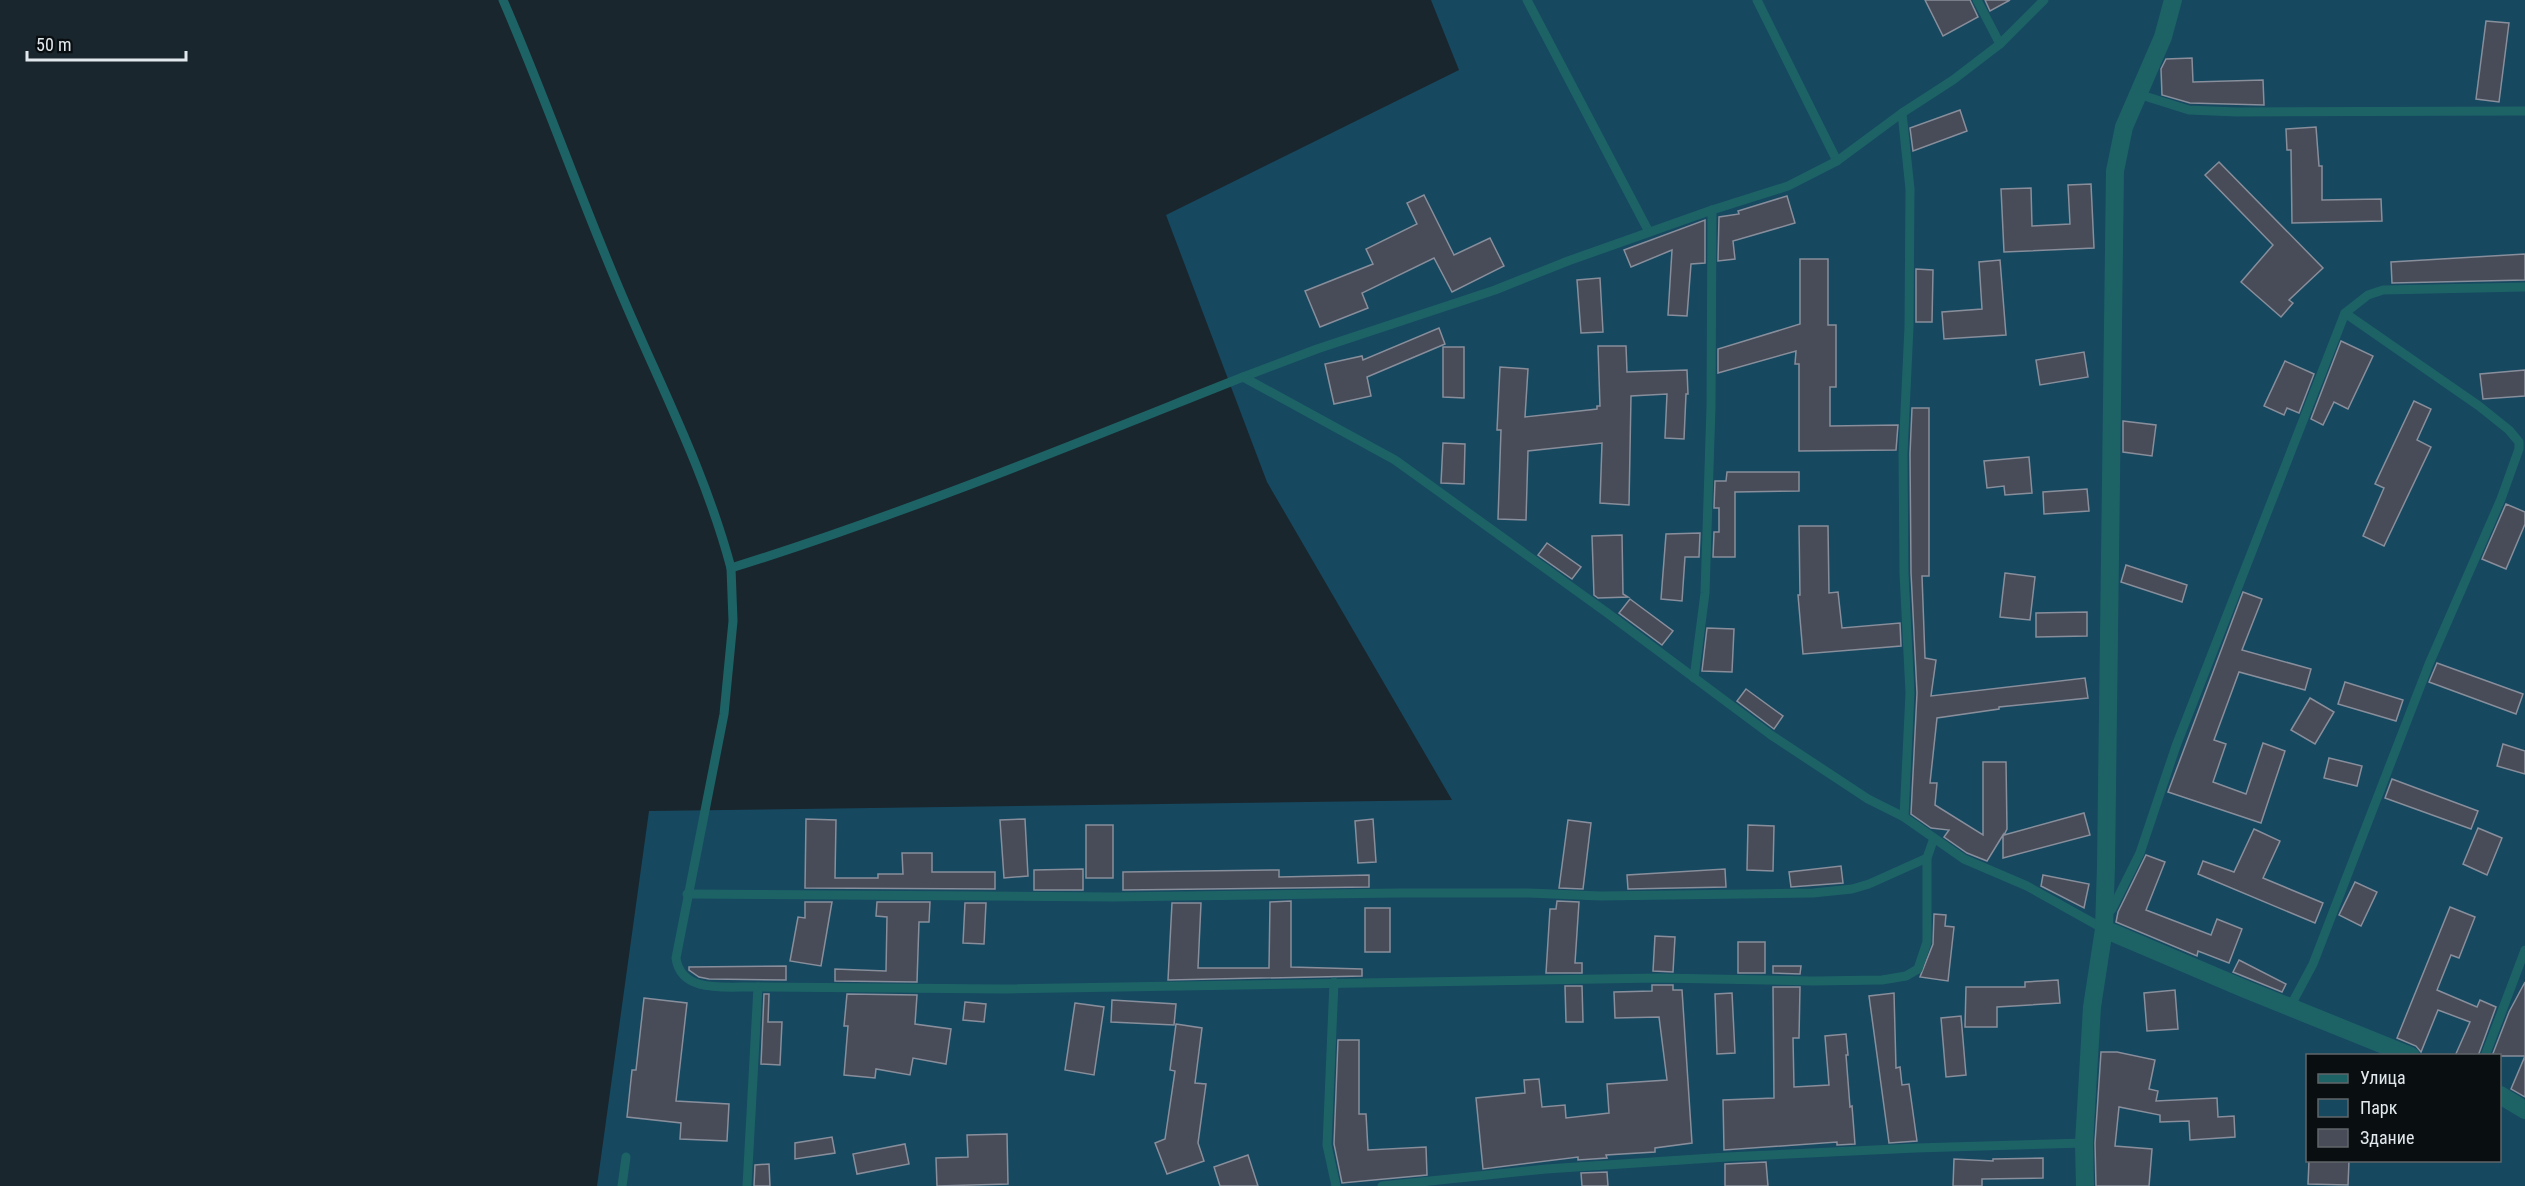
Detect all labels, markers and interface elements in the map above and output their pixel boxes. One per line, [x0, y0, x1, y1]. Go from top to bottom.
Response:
scale bar [27, 24, 186, 62]
text: 50 m [36, 34, 71, 55]
legend [2306, 1054, 2501, 1162]
text: Улица [2360, 1067, 2406, 1088]
text: Парк [2360, 1097, 2398, 1118]
text: Здание [2360, 1127, 2414, 1148]

